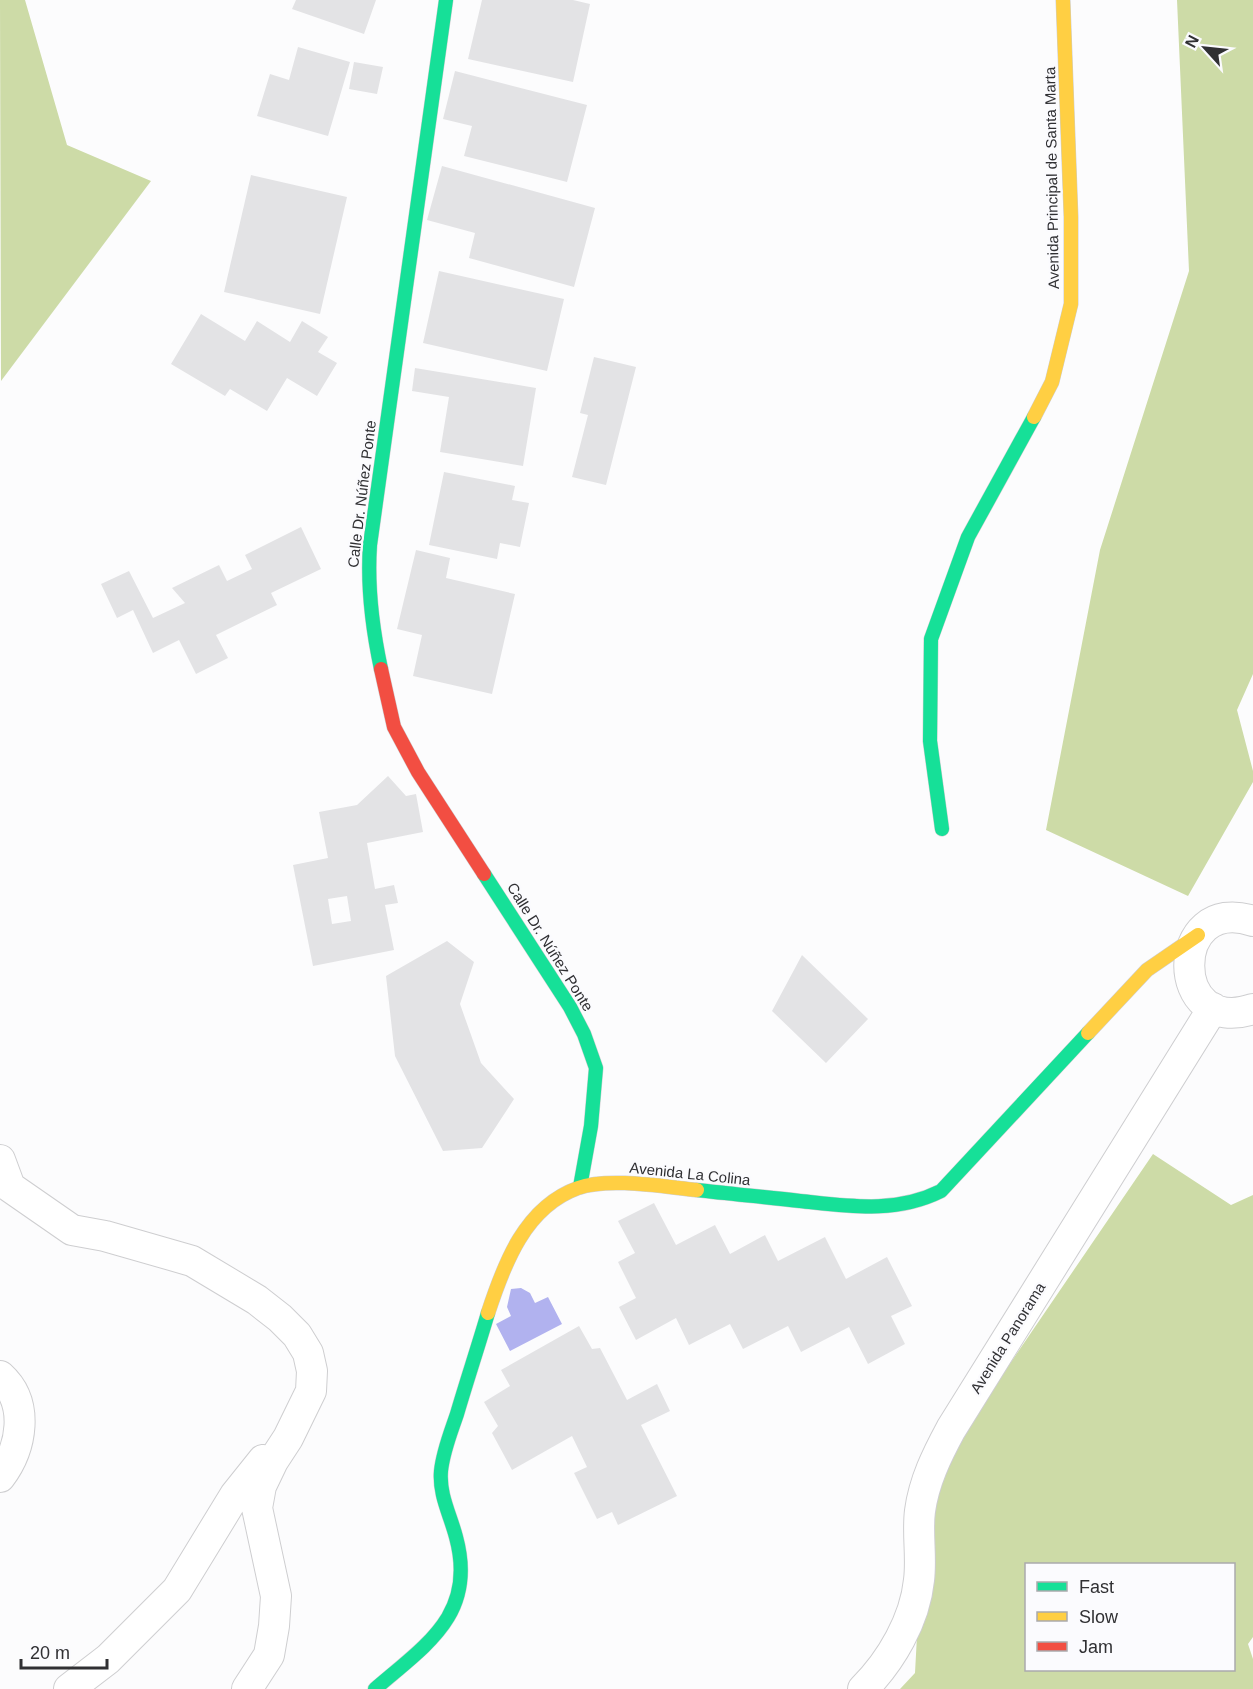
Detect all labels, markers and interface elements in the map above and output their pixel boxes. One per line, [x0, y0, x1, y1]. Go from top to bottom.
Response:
north arrow [1175, 18, 1235, 78]
text: N [1182, 32, 1202, 50]
street label: Avenida Principal de Santa Marta [1041, 66, 1062, 289]
street label: Calle Dr. Núñez Ponte [344, 419, 379, 569]
street label: Calle Dr. Núñez Ponte [504, 879, 597, 1014]
street label: Avenida La Colina [629, 1159, 752, 1188]
street label: Avenida Panorama [967, 1279, 1049, 1396]
legend [1025, 1563, 1235, 1671]
text: Fast [1079, 1577, 1114, 1597]
text: Slow [1079, 1607, 1119, 1627]
scale bar [21, 1632, 106, 1670]
text: Jam [1079, 1637, 1113, 1657]
text: 20 m [30, 1643, 70, 1663]

